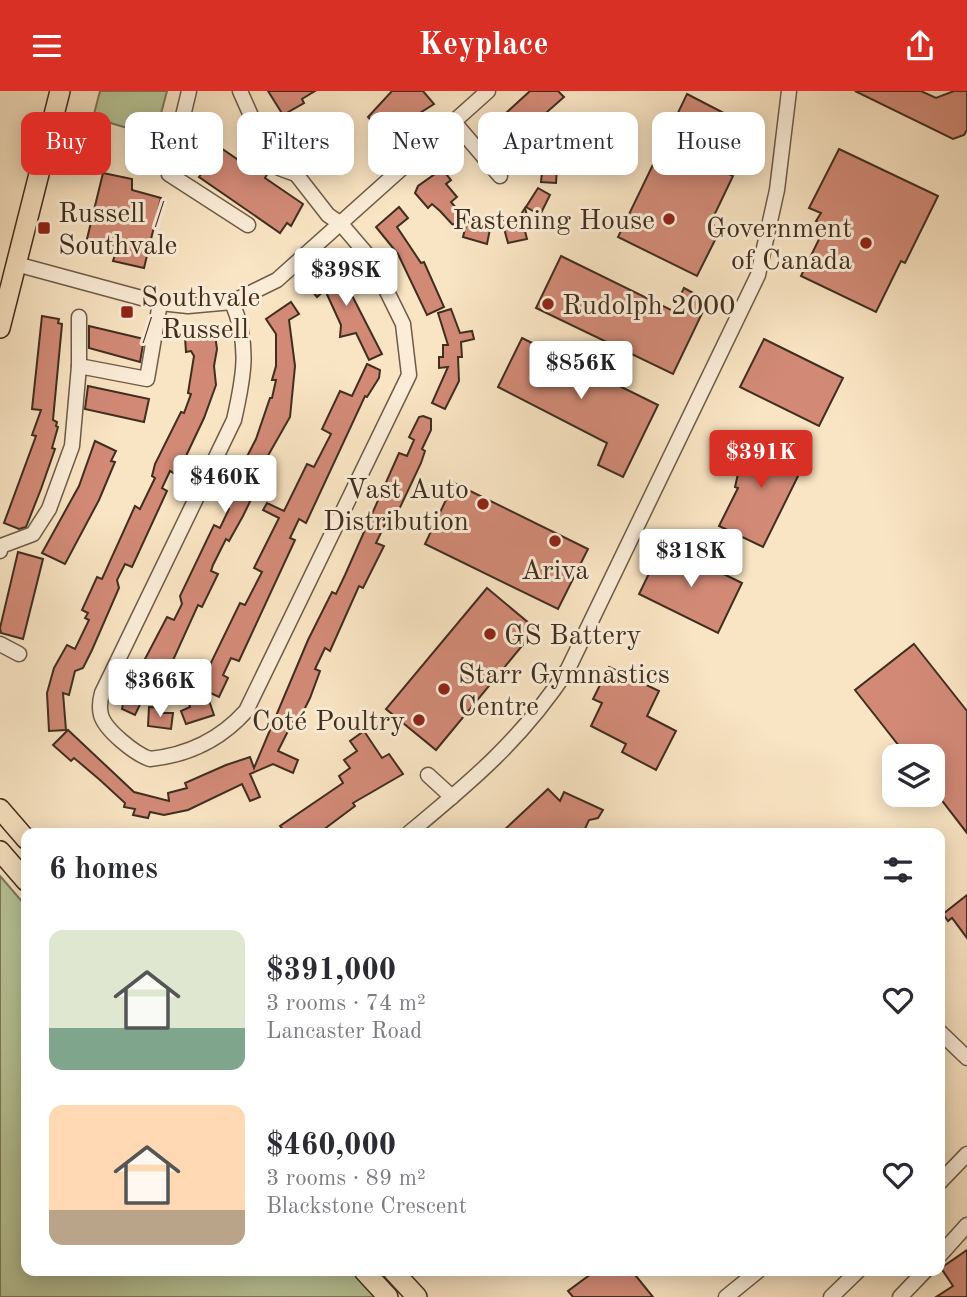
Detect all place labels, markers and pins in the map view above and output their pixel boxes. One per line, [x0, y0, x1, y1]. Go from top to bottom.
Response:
place label: Russell / Southvale [58, 201, 177, 261]
place label: Fastening House [453, 208, 655, 236]
marker: Fastening House [661, 211, 677, 227]
place label: Government of Canada [706, 216, 852, 276]
marker: Russell / Southvale [36, 220, 52, 236]
marker: Government of Canada [858, 235, 874, 251]
pin: $398K [297, 249, 395, 308]
place label: Southvale / Russell [141, 285, 260, 345]
place label: Rudolph 2000 [562, 293, 736, 321]
marker: Rudolph 2000 [540, 296, 556, 312]
marker: Southvale / Russell [119, 304, 135, 320]
pin: $856K [532, 341, 630, 401]
pin: $391K [712, 431, 810, 490]
pin: $460K [176, 455, 274, 515]
place label: Vast Auto Distribution [323, 477, 469, 537]
marker: Vast Auto Distribution [475, 496, 491, 512]
pin: $318K [642, 529, 740, 589]
marker: Ariva [547, 533, 563, 549]
place label: Ariva [521, 558, 589, 586]
place label: GS Battery [504, 623, 641, 651]
marker: GS Battery [482, 626, 498, 642]
pin: $366K [111, 659, 209, 719]
place label: Starr Gymnastics Centre [458, 662, 670, 722]
marker: Starr Gymnastics Centre [436, 681, 452, 697]
place label: Coté Poultry [252, 709, 405, 737]
marker: Coté Poultry [411, 712, 427, 728]

